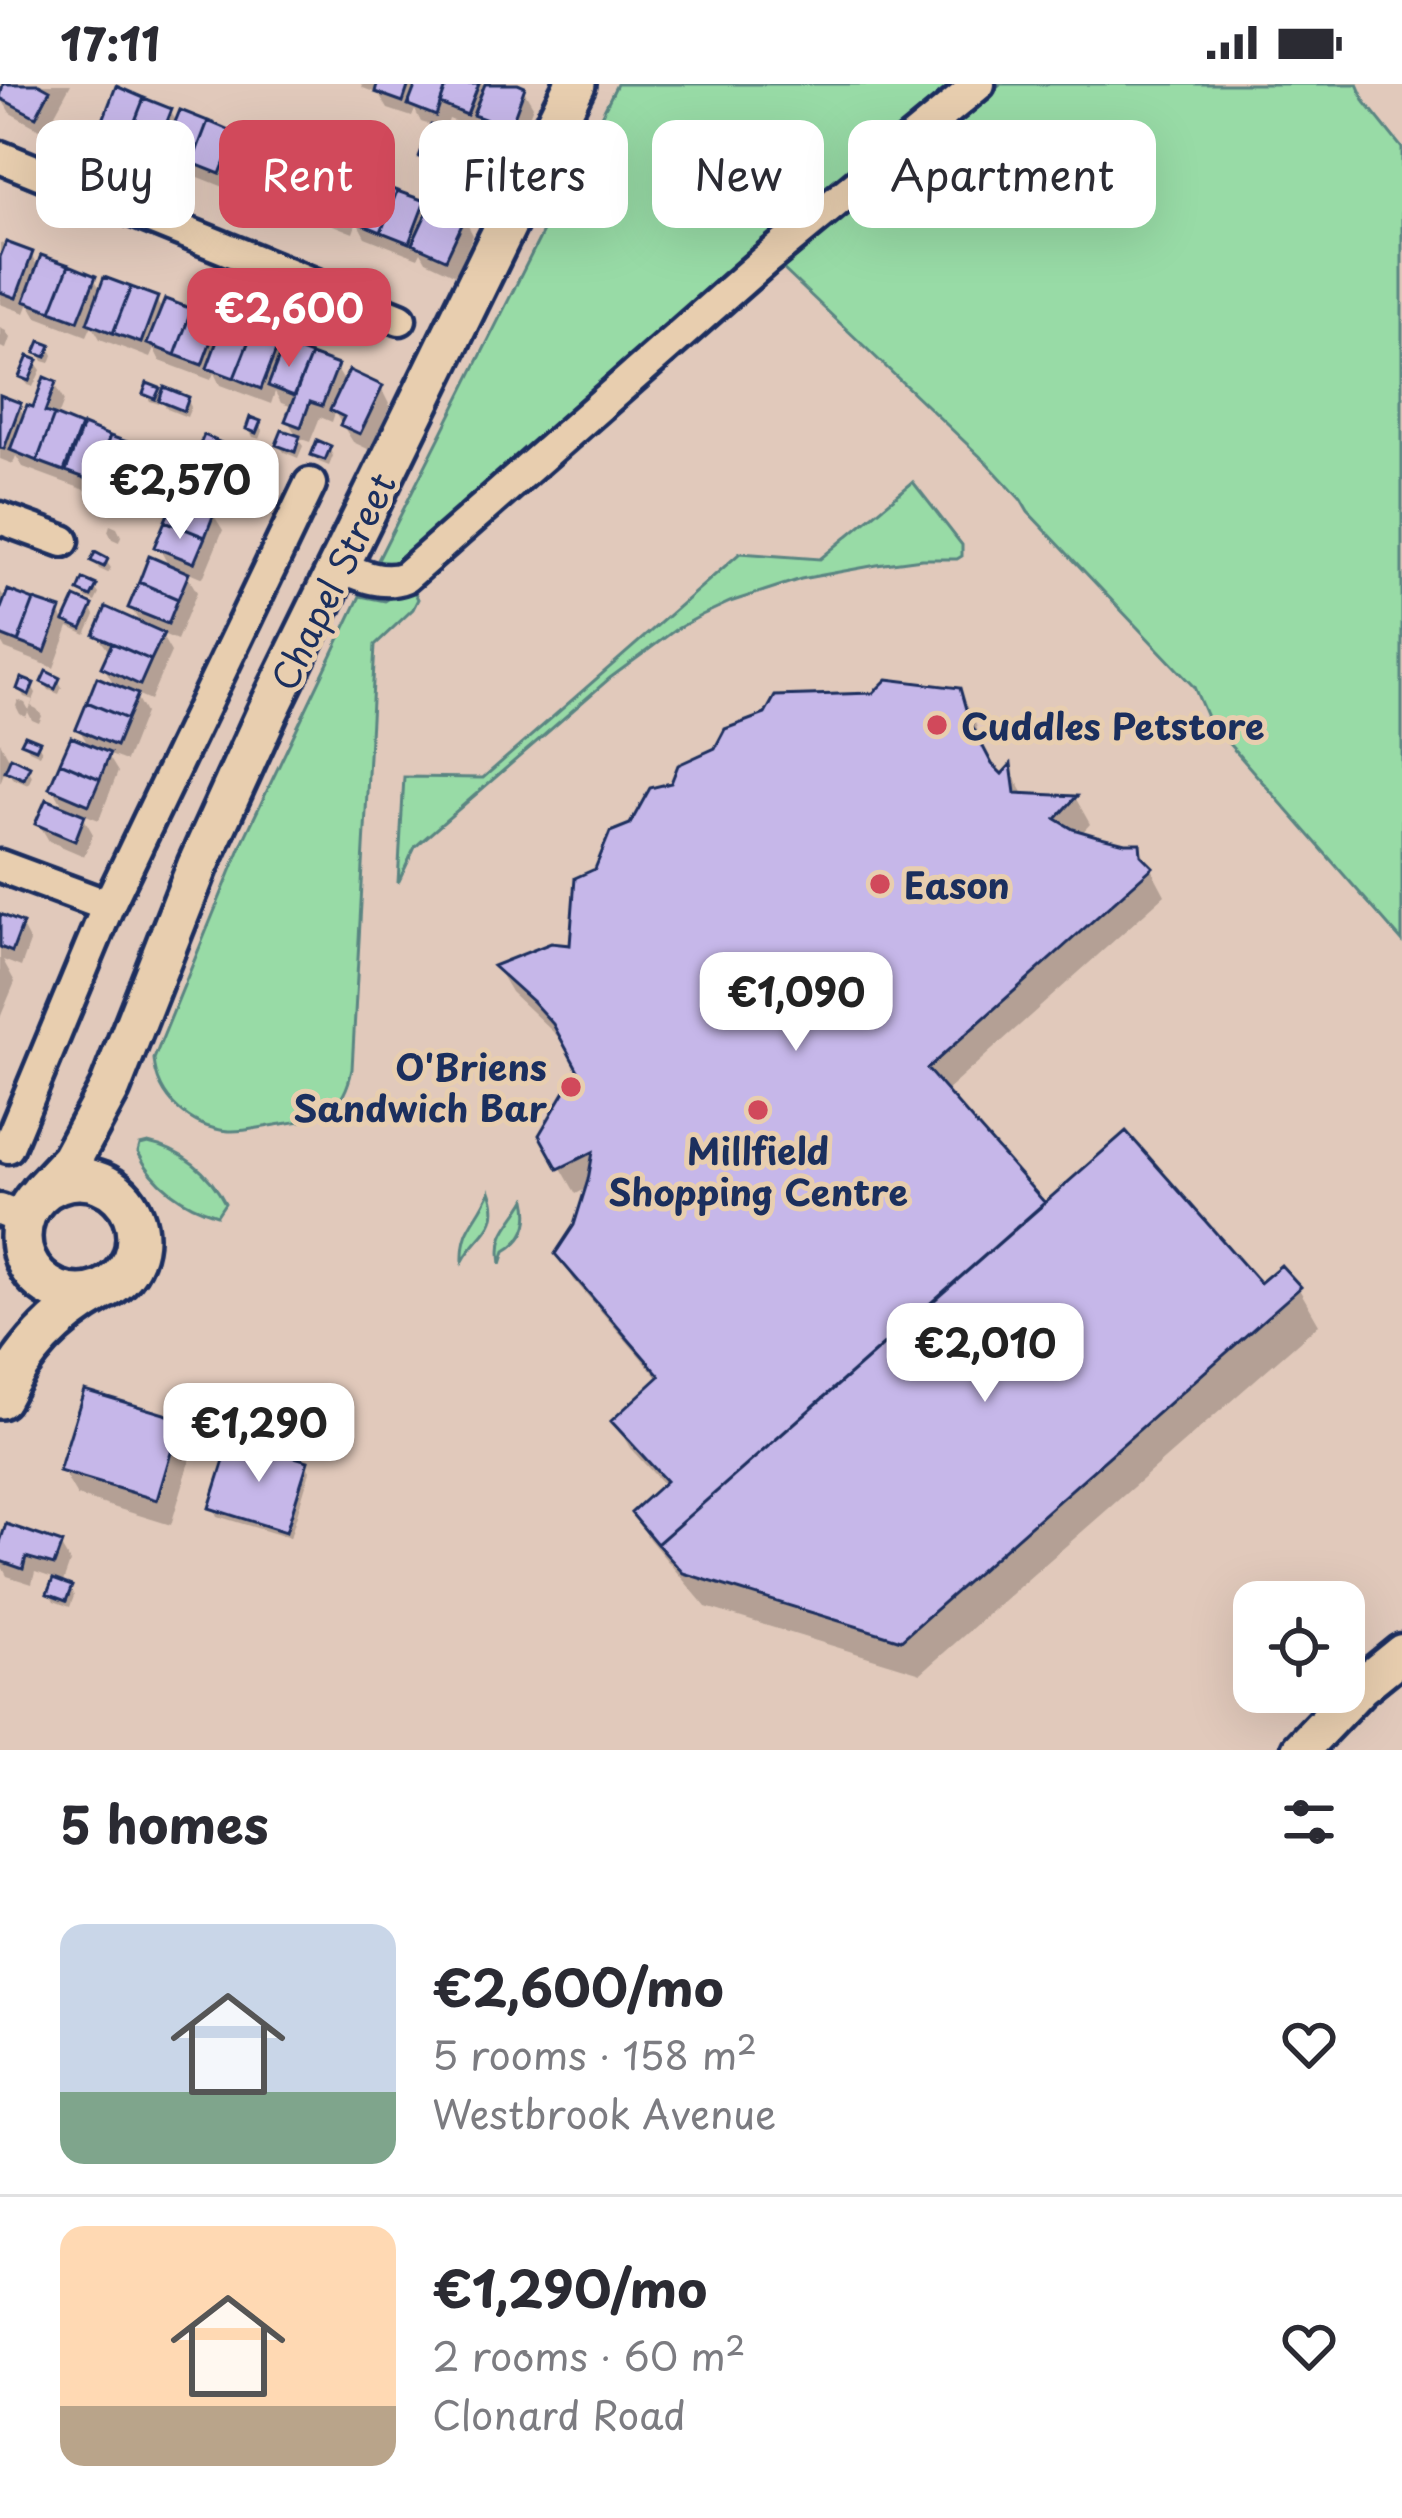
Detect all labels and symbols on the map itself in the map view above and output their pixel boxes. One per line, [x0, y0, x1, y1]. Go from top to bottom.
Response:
pin: €2,600 [191, 268, 387, 370]
pin: €2,570 [82, 440, 278, 542]
street label: Chapel Street [256, 463, 408, 699]
place label: Cuddles Petstore [961, 698, 1265, 752]
marker: Cuddles Petstore [924, 712, 950, 738]
place label: Eason [904, 857, 1010, 911]
marker: Eason [867, 871, 893, 897]
pin: €1,090 [698, 952, 894, 1054]
place label: O'Briens Sandwich Bar [293, 1039, 547, 1134]
marker: O'Briens Sandwich Bar [558, 1074, 584, 1100]
marker: Millfield Shopping Centre [745, 1097, 771, 1123]
place label: Millfield Shopping Centre [608, 1123, 908, 1218]
pin: €2,010 [887, 1303, 1083, 1405]
pin: €1,290 [161, 1383, 357, 1485]

